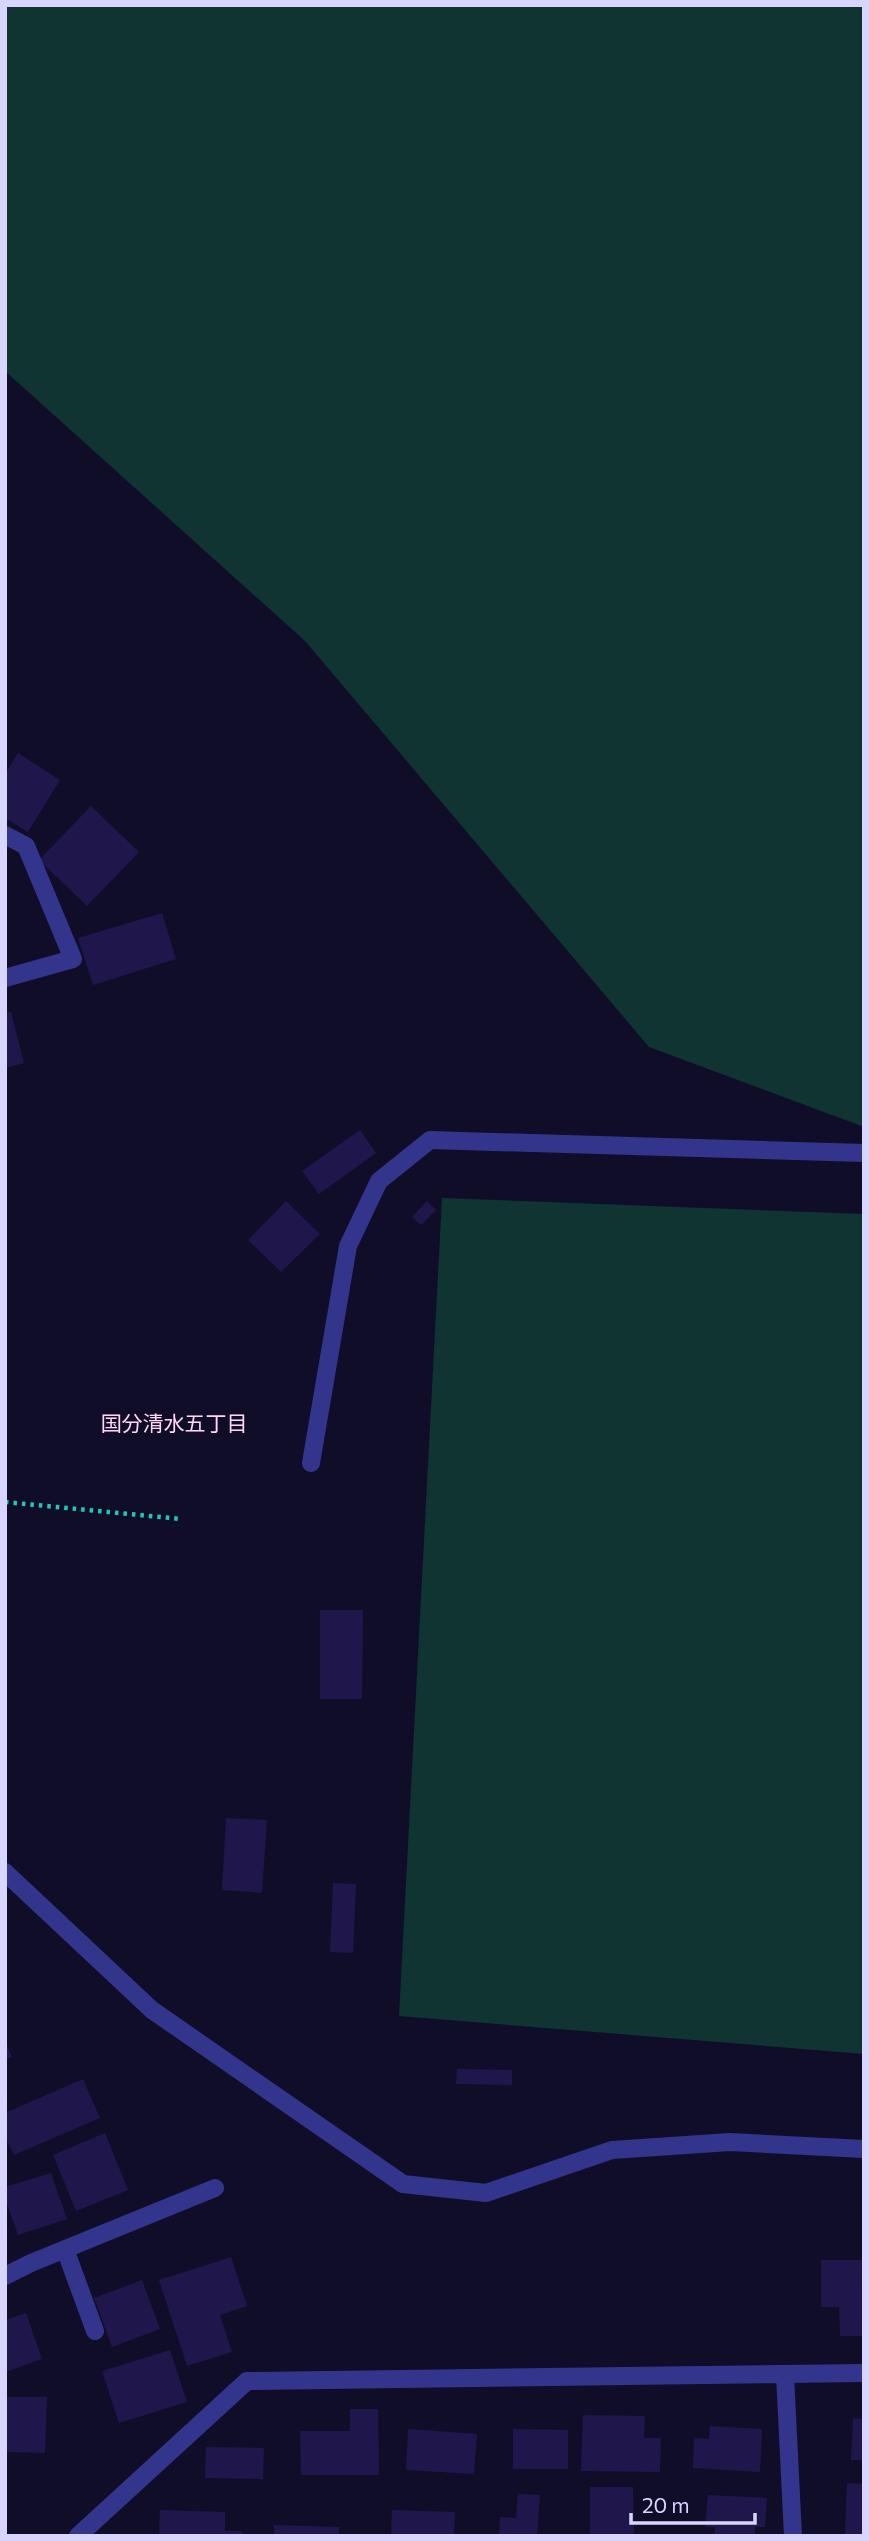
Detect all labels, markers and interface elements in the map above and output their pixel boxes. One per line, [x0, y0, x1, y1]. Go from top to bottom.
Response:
district label: 国分清水五丁目 [101, 1410, 248, 1435]
scale bar [631, 2482, 755, 2526]
text: 20 m [642, 2492, 690, 2517]

